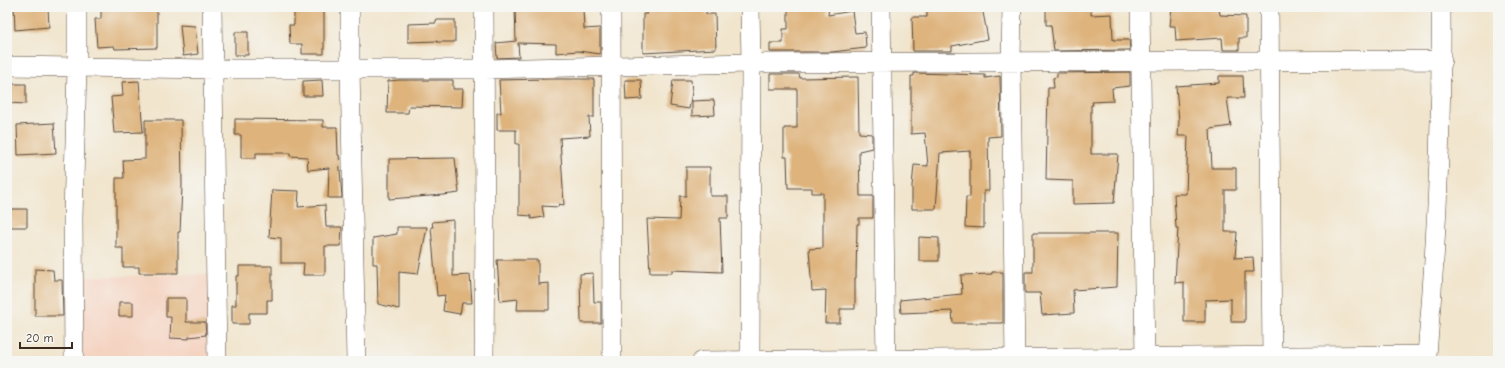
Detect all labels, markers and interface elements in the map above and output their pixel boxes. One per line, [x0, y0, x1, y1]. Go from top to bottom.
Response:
scale bar [20, 324, 72, 350]
text: 20 m [26, 331, 54, 345]

